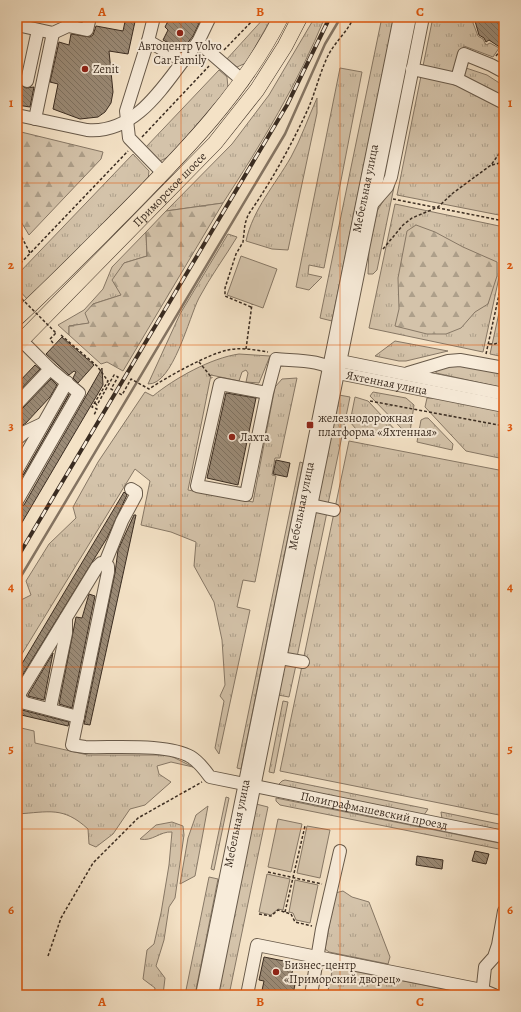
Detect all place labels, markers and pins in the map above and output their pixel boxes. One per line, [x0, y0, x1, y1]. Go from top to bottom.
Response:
marker: Автоцентр Volvo Car Family [175, 28, 185, 38]
place label: Автоцентр Volvo Car Family [137, 38, 222, 68]
place label: Zenit [93, 61, 119, 77]
marker: Zenit [80, 64, 90, 74]
place label: железнодорожная платформа «Яхтенная» [318, 410, 437, 440]
marker: железнодорожная платформа «Яхтенная» [305, 420, 315, 430]
place label: Лахта [240, 429, 270, 445]
marker: Лахта [227, 432, 237, 442]
place label: Бизнес-центр «Приморский дворец» [284, 957, 401, 987]
marker: Бизнес-центр «Приморский дворец» [271, 967, 281, 977]

